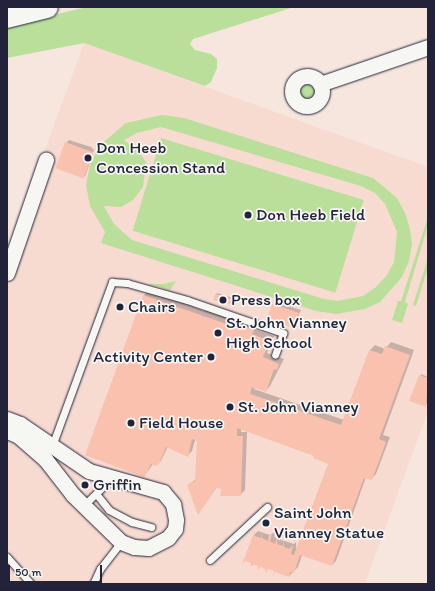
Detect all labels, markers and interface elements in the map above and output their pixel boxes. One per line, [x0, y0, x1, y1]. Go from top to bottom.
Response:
place label: Don Heeb Concession Stand [96, 138, 225, 178]
marker: Don Heeb Concession Stand [83, 153, 93, 163]
place label: Don Heeb Field [256, 205, 365, 225]
marker: Don Heeb Field [243, 210, 253, 220]
place label: Press box [231, 290, 300, 310]
marker: Press box [218, 295, 228, 305]
place label: Chairs [128, 297, 175, 317]
marker: Chairs [115, 302, 125, 312]
place label: St. John Vianney High School [226, 313, 346, 353]
marker: St. John Vianney High School [213, 328, 223, 338]
place label: Activity Center [93, 347, 203, 367]
marker: Activity Center [206, 352, 216, 362]
place label: St. John Vianney [238, 397, 358, 417]
marker: St. John Vianney [225, 402, 235, 412]
place label: Field House [139, 413, 223, 433]
marker: Field House [126, 418, 136, 428]
place label: Griffin [93, 475, 142, 495]
marker: Griffin [80, 480, 90, 490]
place label: Saint John Vianney Statue [274, 503, 384, 543]
marker: Saint John Vianney Statue [261, 518, 271, 528]
scale bar [10, 557, 104, 583]
text: 50 m [15, 565, 41, 579]

